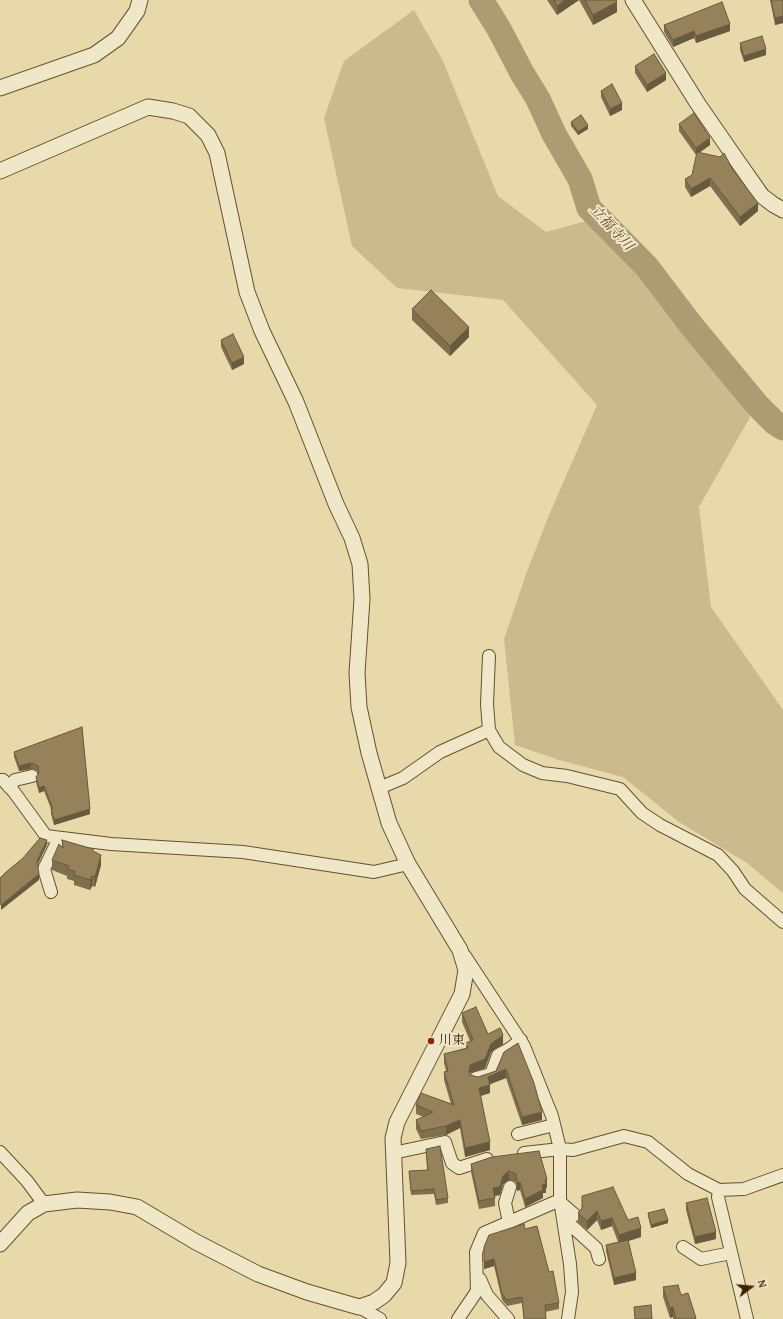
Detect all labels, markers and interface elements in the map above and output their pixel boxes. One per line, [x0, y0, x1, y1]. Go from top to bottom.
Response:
water label: 立福寺川 [586, 202, 636, 254]
place label: 川東 [439, 1033, 465, 1049]
marker: 川東 [426, 1036, 436, 1046]
north arrow [731, 1267, 771, 1307]
text: N [754, 1278, 771, 1289]

